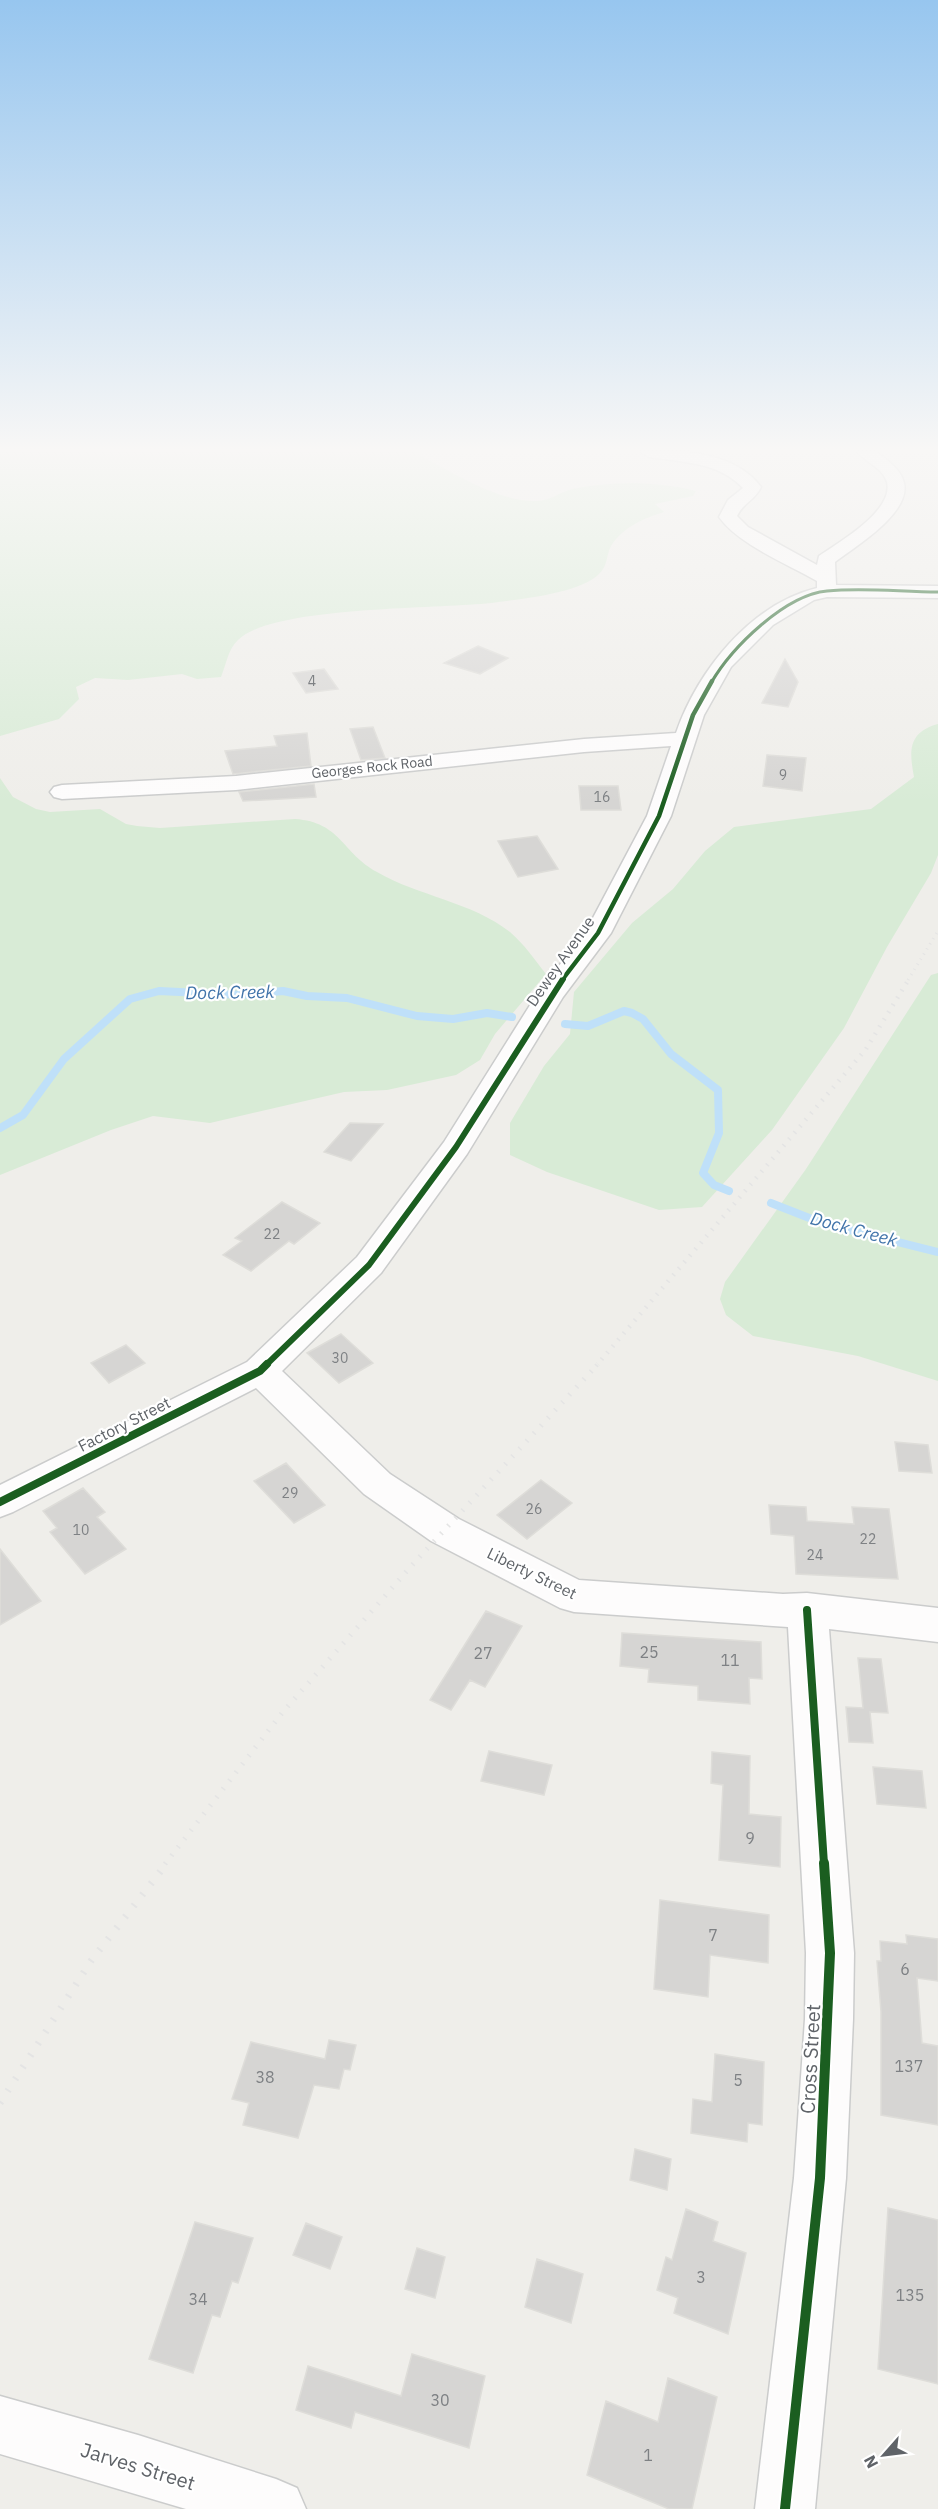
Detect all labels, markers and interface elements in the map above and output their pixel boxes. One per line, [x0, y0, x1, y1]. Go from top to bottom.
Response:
house number: 4 [308, 672, 316, 690]
street label: Georges Rock Road [311, 752, 433, 782]
house number: 9 [779, 766, 787, 784]
house number: 16 [594, 788, 610, 806]
street label: Dewey Avenue [522, 912, 599, 1010]
water label: Dock Creek [185, 980, 275, 1004]
water label: Dock Creek [808, 1206, 901, 1252]
house number: 22 [264, 1225, 280, 1243]
house number: 30 [332, 1349, 348, 1367]
street label: Factory Street [74, 1392, 174, 1456]
house number: 29 [282, 1484, 298, 1502]
house number: 26 [526, 1500, 542, 1518]
house number: 10 [73, 1521, 89, 1539]
house number: 22 [860, 1530, 876, 1548]
street label: Liberty Street [484, 1543, 580, 1603]
house number: 24 [807, 1546, 823, 1564]
house number: 25 [639, 1642, 659, 1662]
house number: 27 [473, 1643, 493, 1663]
house number: 11 [720, 1650, 740, 1670]
house number: 9 [745, 1828, 755, 1848]
house number: 7 [708, 1925, 718, 1945]
house number: 6 [900, 1959, 910, 1979]
street label: Cross Street [794, 2003, 826, 2115]
house number: 137 [895, 2056, 923, 2076]
house number: 38 [255, 2067, 275, 2087]
house number: 5 [733, 2070, 743, 2090]
house number: 3 [696, 2267, 706, 2287]
house number: 135 [896, 2285, 924, 2305]
house number: 34 [188, 2289, 208, 2309]
house number: 30 [430, 2390, 450, 2410]
north arrow [854, 2425, 914, 2485]
street label: Jarves Street [77, 2436, 199, 2496]
house number: 1 [643, 2445, 653, 2465]
text: N [859, 2452, 882, 2472]

